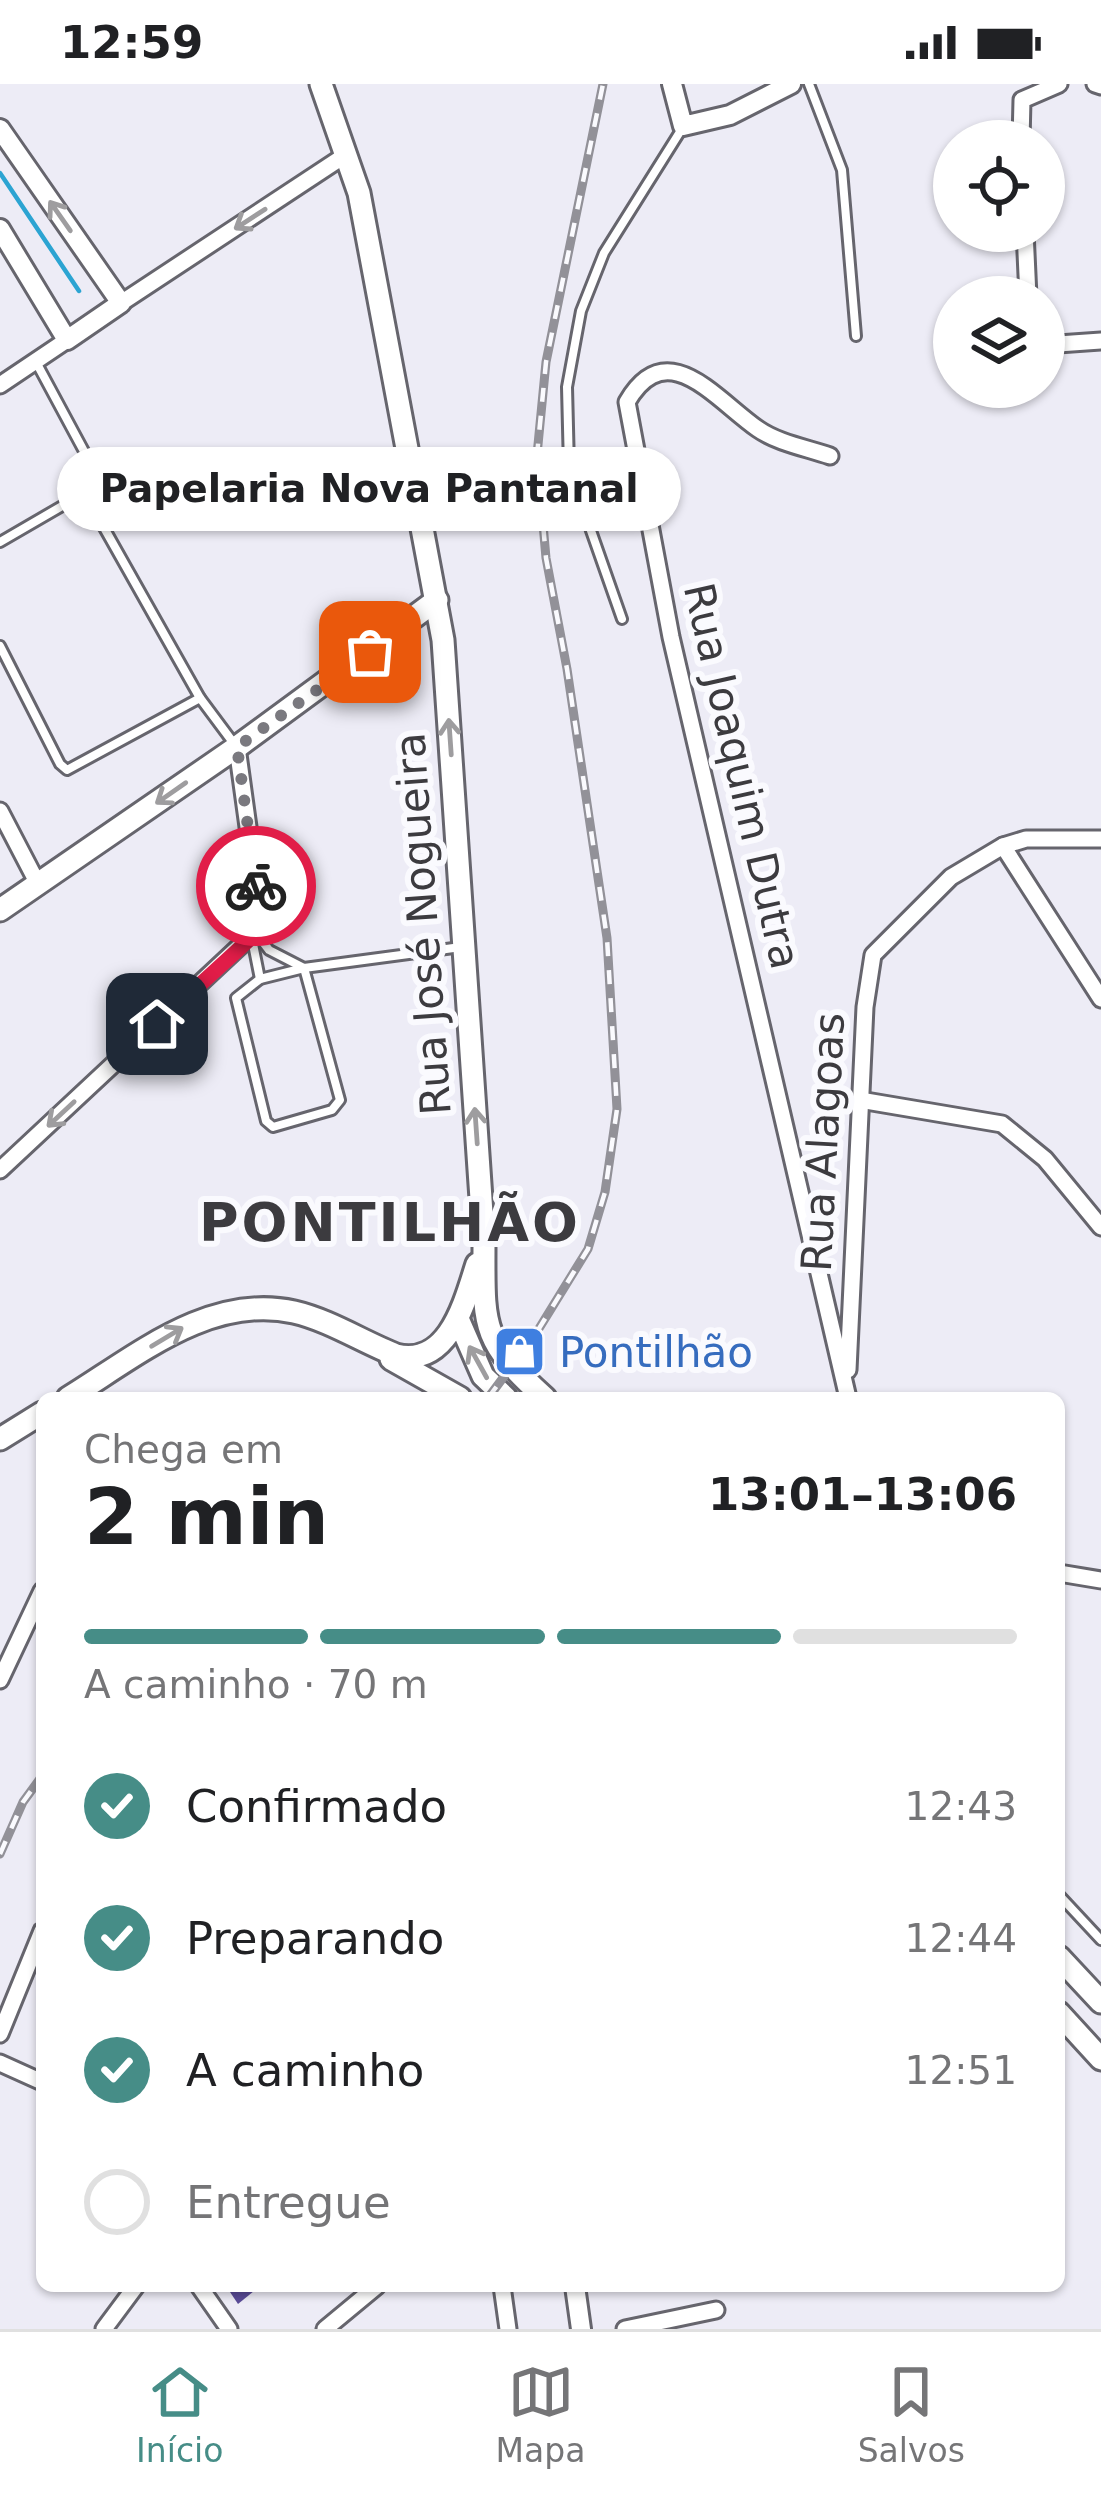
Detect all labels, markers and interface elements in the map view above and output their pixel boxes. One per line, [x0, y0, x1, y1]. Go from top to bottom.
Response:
text: 12:59 [60, 16, 203, 69]
map controls [933, 120, 1065, 408]
button: locate [933, 120, 1065, 252]
one-way arrow [48, 200, 73, 233]
one-way arrow [233, 206, 267, 231]
button: layers [933, 276, 1065, 408]
callout: Papelaria Nova Pantanal [58, 448, 682, 532]
text: Papelaria Nova Pantanal [99, 466, 639, 511]
street label: Rua Joaquim Dutra [674, 578, 810, 974]
pin [319, 601, 421, 703]
icon: bag [337, 619, 403, 685]
one-way arrow [438, 718, 461, 757]
street label: Rua José Nogueira [385, 731, 461, 1117]
one-way arrow [154, 780, 188, 805]
courier [196, 826, 316, 946]
icon: bike [223, 853, 289, 919]
pin [106, 973, 208, 1075]
icon: home [124, 991, 190, 1057]
street label: Rua Alagoas [792, 1011, 854, 1273]
one-way arrow [47, 1099, 76, 1127]
one-way arrow [464, 1107, 487, 1146]
district label: PONTILHÃO [199, 1191, 581, 1254]
shop icon: Pontilhão [492, 1324, 548, 1380]
one-way arrow [150, 1325, 184, 1349]
place label: Pontilhão [559, 1328, 753, 1377]
one-way arrow [466, 1346, 489, 1381]
text: Chega em [84, 1427, 283, 1472]
text: 13:01–13:06 [708, 1468, 1017, 1521]
text: 2 min [84, 1472, 329, 1562]
text: A caminho · 70 m [84, 1662, 428, 1707]
icon: check [84, 1773, 150, 1839]
text: Confirmado [186, 1780, 447, 1833]
text: 12:43 [905, 1784, 1017, 1829]
icon: check [84, 1905, 150, 1971]
text: Preparando [186, 1912, 444, 1965]
text: 12:44 [905, 1916, 1017, 1961]
icon: check [84, 2037, 150, 2103]
text: A caminho [186, 2044, 424, 2097]
text: 12:51 [905, 2048, 1017, 2093]
text: Entregue [186, 2176, 391, 2229]
tab: Início [136, 2359, 223, 2470]
tab: Mapa [496, 2359, 585, 2470]
tab: Salvos [858, 2359, 965, 2470]

